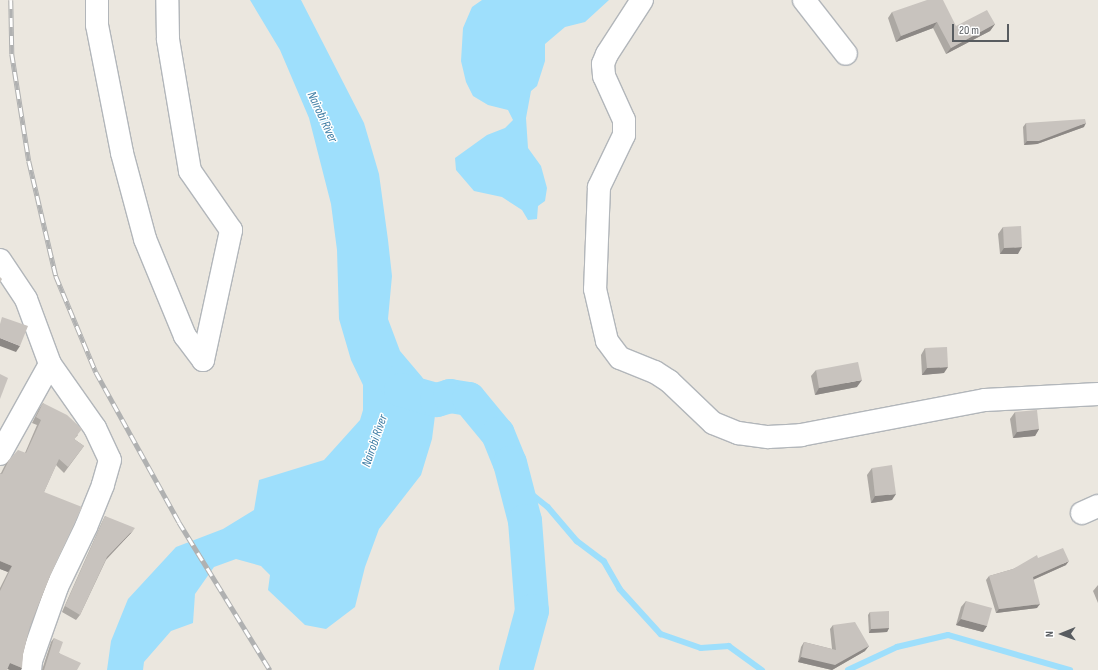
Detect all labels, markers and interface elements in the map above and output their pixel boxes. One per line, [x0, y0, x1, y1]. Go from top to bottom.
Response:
scale bar [954, 16, 1011, 42]
text: 20 m [959, 23, 979, 38]
water label: Nairobi River [303, 89, 341, 145]
water label: Nairobi River [359, 413, 391, 469]
north arrow [1042, 614, 1082, 654]
text: N [1043, 631, 1056, 637]

